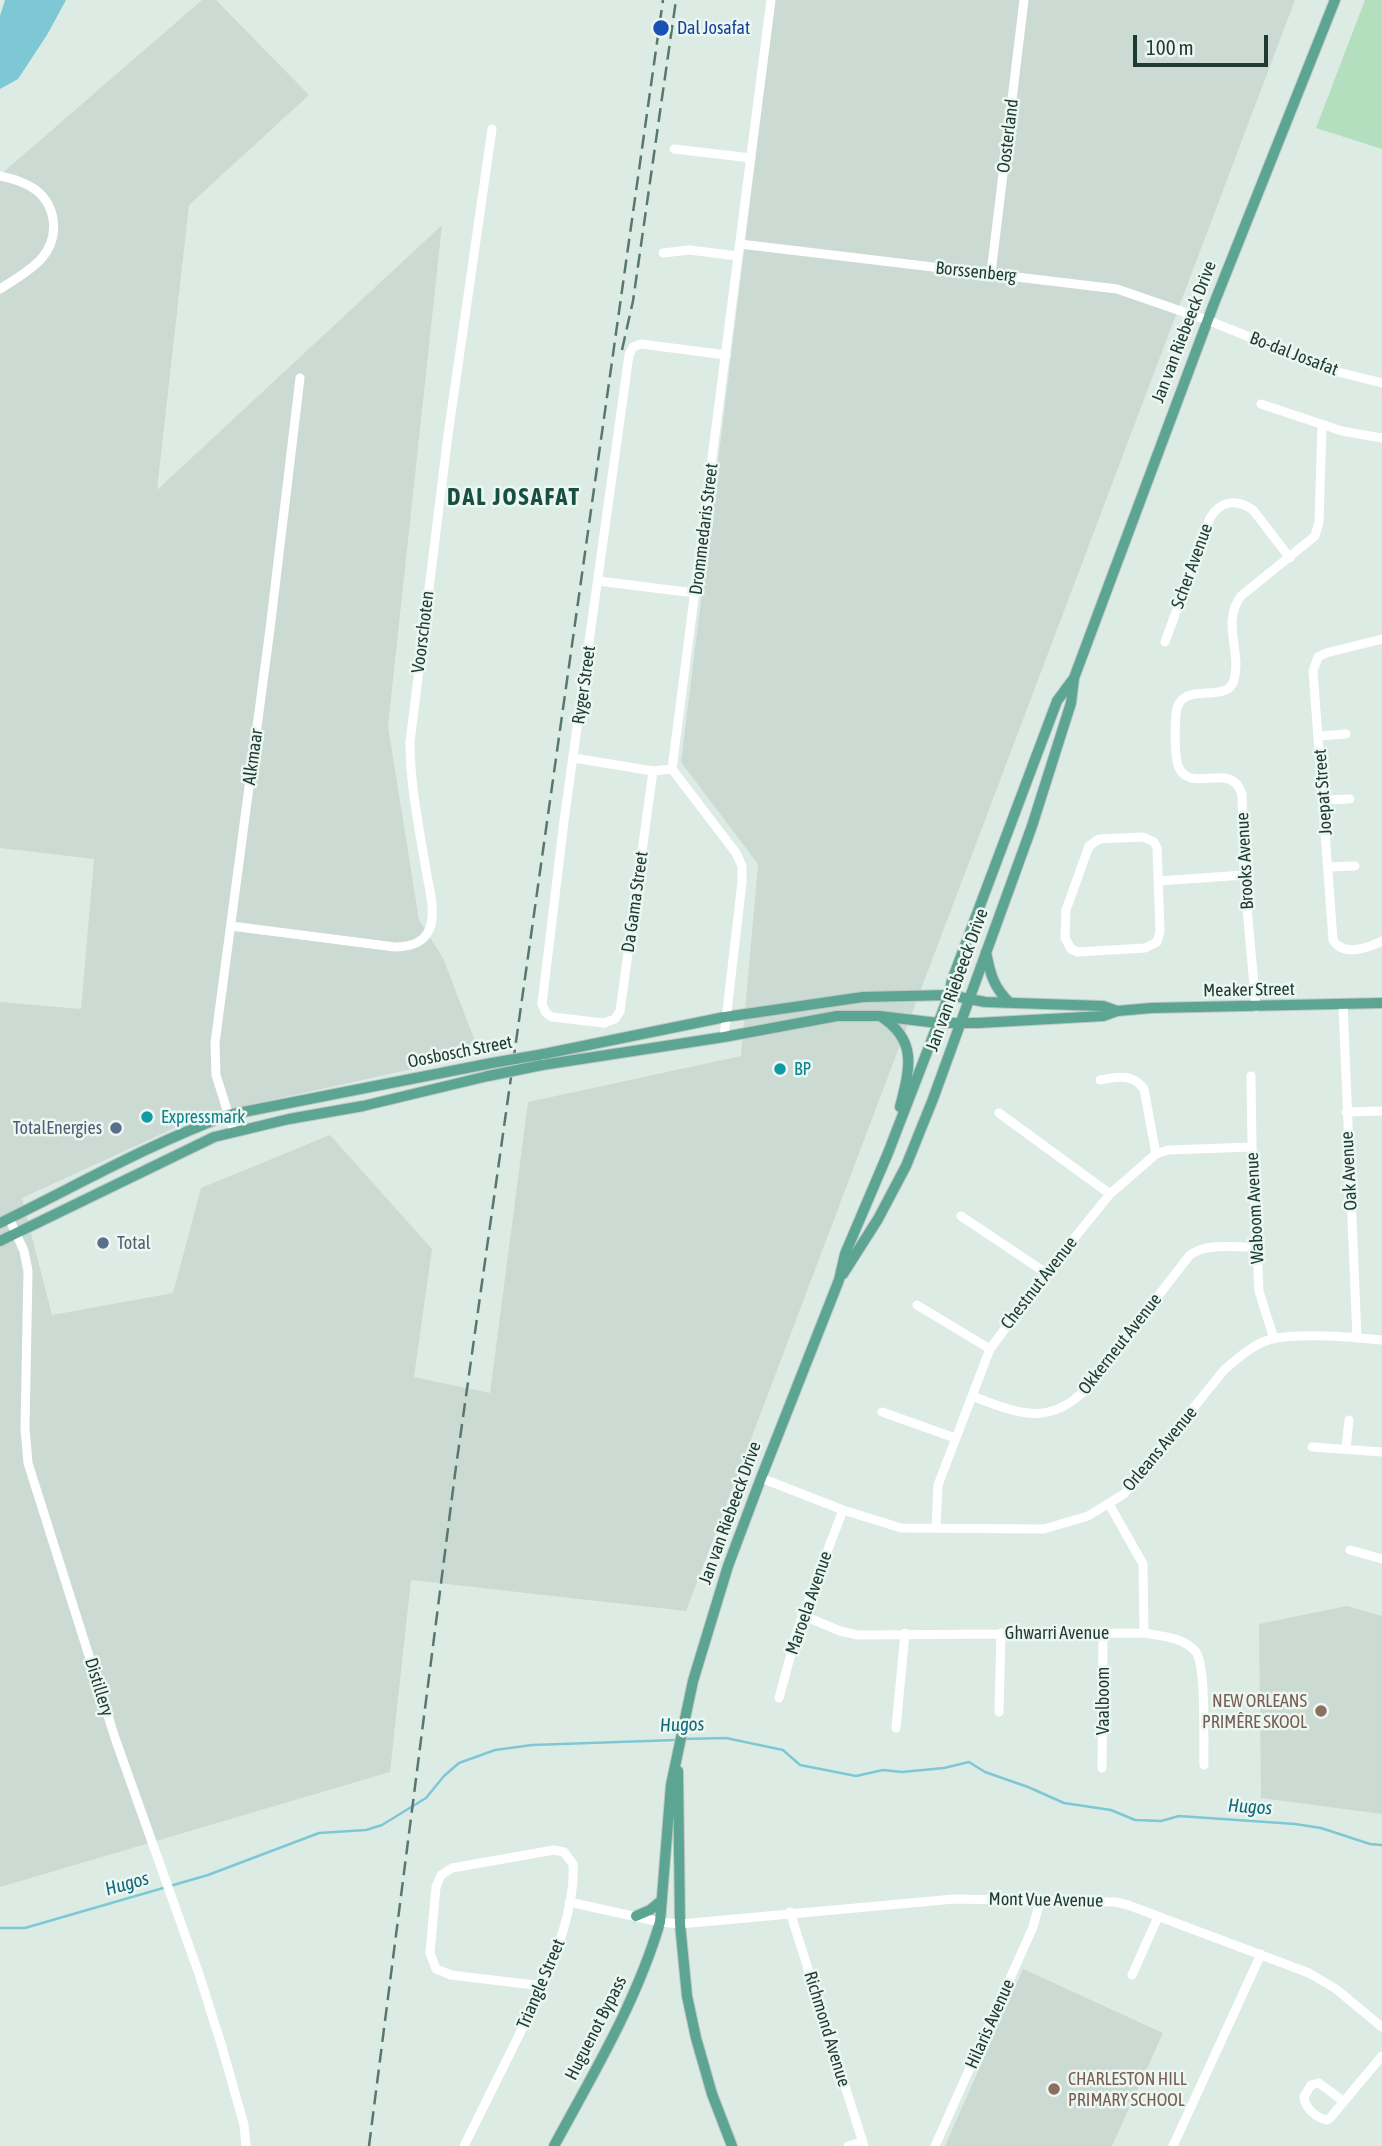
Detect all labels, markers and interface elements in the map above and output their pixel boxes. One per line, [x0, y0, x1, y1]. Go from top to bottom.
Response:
place label: Dal Josafat [677, 17, 750, 39]
marker: Dal Josafat [651, 18, 671, 38]
scale bar [1137, 21, 1272, 65]
text: 100 m [1146, 35, 1194, 59]
street label: Oosterland [993, 98, 1023, 174]
street label: Borssenberg [935, 257, 1017, 287]
street label: Jan van Riebeeck Drive [1147, 258, 1221, 406]
street label: Bo-dal Josafat [1247, 327, 1341, 381]
street label: Drommedaris Street [685, 462, 723, 596]
district label: DAL JOSAFAT [448, 483, 580, 511]
street label: Scher Avenue [1167, 521, 1217, 611]
street label: Voorschoten [407, 590, 439, 674]
street label: Ryger Street [568, 644, 600, 726]
street label: Alkmaar [238, 728, 268, 786]
street label: Joepat Street [1309, 748, 1337, 836]
street label: Brooks Avenue [1232, 812, 1258, 910]
street label: Da Gama Street [617, 850, 653, 954]
street label: Jan van Riebeeck Drive [921, 906, 993, 1054]
street label: Meaker Street [1203, 978, 1295, 1002]
street label: Oosbosch Street [406, 1031, 514, 1073]
place label: BP [794, 1058, 811, 1080]
marker: BP [772, 1061, 788, 1077]
place label: Expressmark [161, 1106, 245, 1128]
marker: Expressmark [139, 1109, 155, 1125]
place label: TotalEnergies [13, 1117, 102, 1139]
marker: TotalEnergies [108, 1120, 124, 1136]
street label: Oak Avenue [1336, 1131, 1362, 1211]
street label: Waboom Avenue [1241, 1152, 1269, 1264]
place label: Total [117, 1232, 151, 1254]
street label: Chestnut Avenue [996, 1232, 1082, 1334]
marker: Total [95, 1235, 111, 1251]
street label: Okkerneut Avenue [1074, 1289, 1166, 1399]
street label: Orleans Avenue [1118, 1402, 1202, 1496]
street label: Jan van Riebeeck Drive [694, 1439, 766, 1587]
street label: Maroela Avenue [781, 1549, 837, 1657]
street label: Ghwarri Avenue [1005, 1622, 1109, 1644]
street label: Distillery [80, 1655, 118, 1719]
street label: Vaalboom [1092, 1667, 1114, 1735]
place label: NEW ORLEANS PRIMÊRE SKOOL [1202, 1690, 1307, 1732]
marker: NEW ORLEANS PRIMÊRE SKOOL [1313, 1703, 1329, 1719]
water label: Hugos [659, 1713, 705, 1737]
water label: Hugos [1227, 1794, 1273, 1820]
water label: Hugos [103, 1867, 151, 1901]
street label: Mont Vue Avenue [989, 1888, 1103, 1912]
street label: Triangle Street [512, 1936, 570, 2032]
street label: Richmond Avenue [799, 1969, 855, 2089]
street label: Huguenot Bypass [560, 1972, 632, 2084]
street label: Hilaris Avenue [961, 1976, 1019, 2072]
place label: CHARLESTON HILL PRIMARY SCHOOL [1068, 2068, 1187, 2110]
marker: CHARLESTON HILL PRIMARY SCHOOL [1046, 2081, 1062, 2097]

